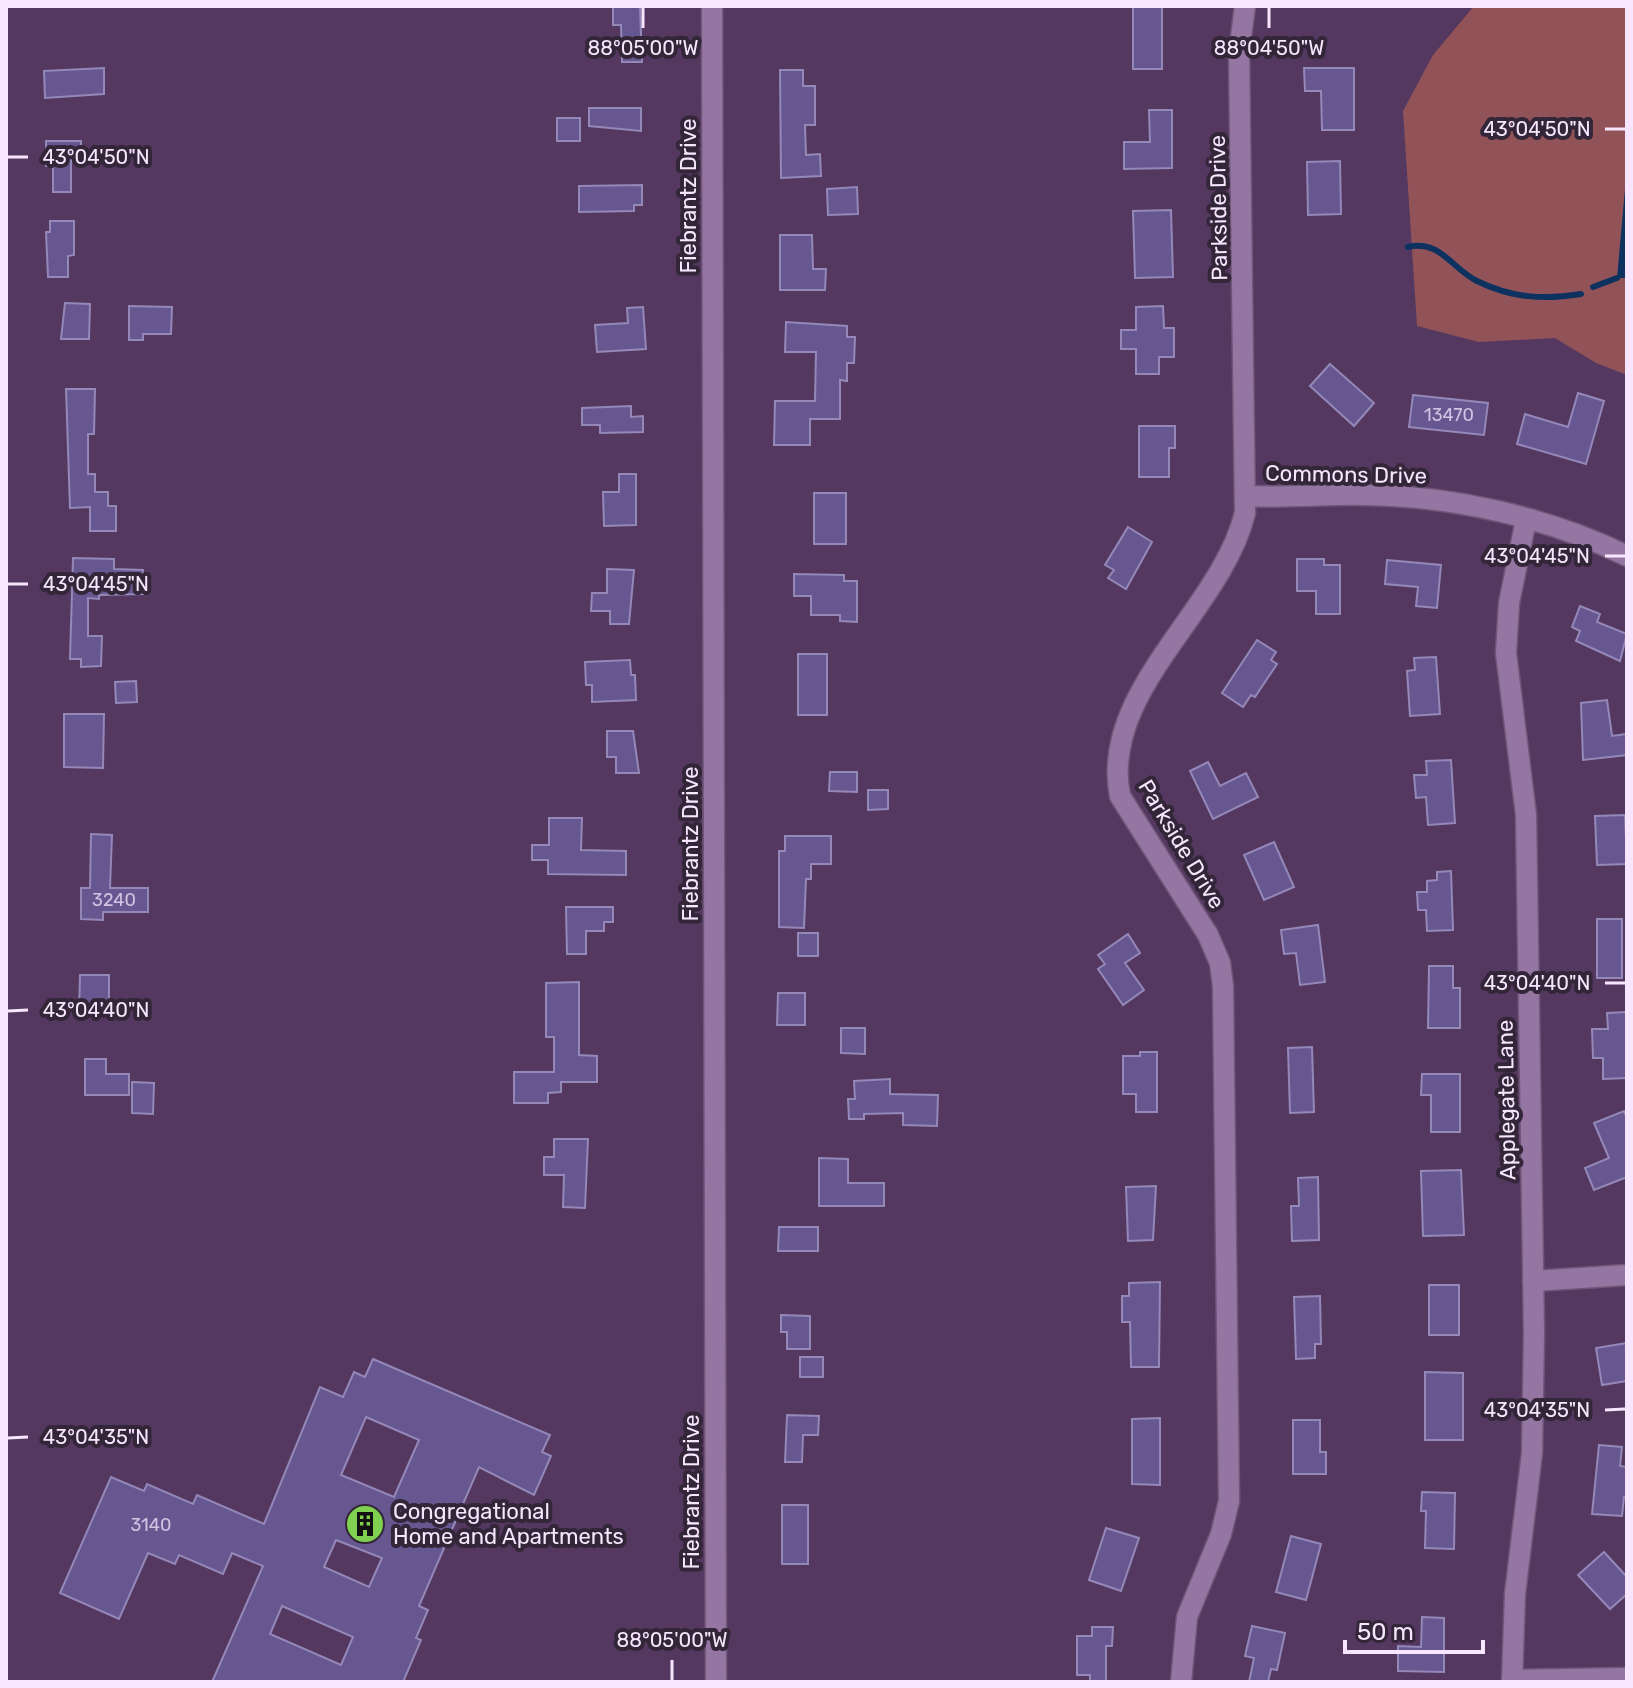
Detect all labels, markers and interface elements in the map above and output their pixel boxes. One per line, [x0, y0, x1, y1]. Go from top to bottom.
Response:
text: 88°05'00"W [587, 36, 699, 60]
text: 88°04'50"W [1214, 36, 1324, 60]
text: 43°04'50"N [1483, 117, 1591, 141]
street label: Fiebrantz Drive [675, 118, 702, 274]
street label: Parkside Drive [1204, 135, 1233, 281]
text: 43°04'50"N [42, 145, 150, 169]
house number: 13470 [1424, 404, 1474, 426]
street label: Commons Drive [1265, 460, 1427, 489]
text: 43°04'45"N [1484, 544, 1590, 568]
text: 43°04'45"N [43, 572, 149, 596]
street label: Fiebrantz Drive [677, 766, 704, 922]
street label: Parkside Drive [1132, 775, 1231, 914]
house number: 3240 [92, 889, 136, 911]
text: 43°04'40"N [1484, 971, 1590, 995]
text: 43°04'40"N [43, 998, 149, 1022]
street label: Applegate Lane [1492, 1020, 1521, 1180]
text: 43°04'35"N [1484, 1398, 1590, 1422]
street label: Fiebrantz Drive [678, 1414, 705, 1570]
text: 43°04'35"N [43, 1425, 149, 1449]
place label: Congregational Home and Apartments [393, 1498, 624, 1550]
building icon: Congregational Home and Apartments [344, 1503, 386, 1545]
house number: 3140 [131, 1514, 171, 1536]
scale bar [1345, 1604, 1483, 1654]
text: 50 m [1357, 1618, 1414, 1646]
text: 88°05'00"W [616, 1628, 728, 1652]

